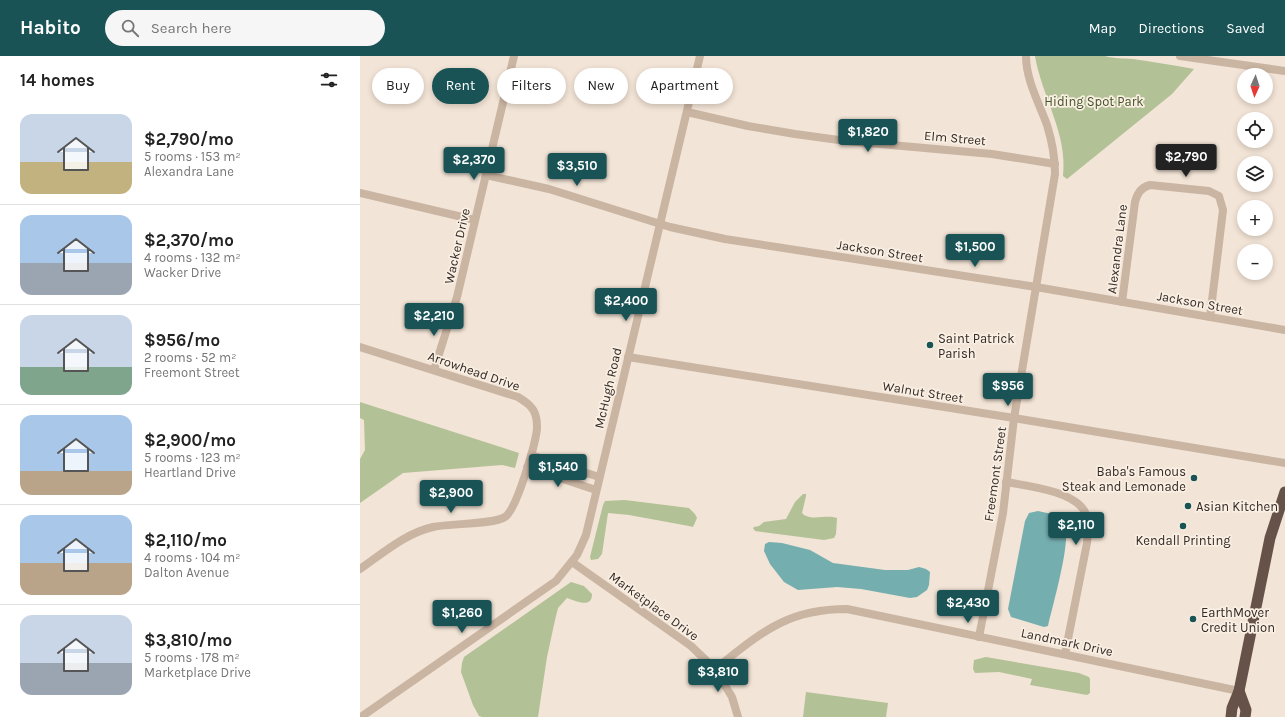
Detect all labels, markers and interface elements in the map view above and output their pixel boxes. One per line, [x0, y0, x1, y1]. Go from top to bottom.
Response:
search box [105, 10, 385, 46]
text: Habito [20, 17, 81, 39]
icon: search [119, 17, 141, 39]
text: Search here [151, 19, 231, 37]
text: Map [1089, 20, 1117, 37]
text: Directions [1139, 20, 1204, 37]
text: Saved [1226, 20, 1265, 37]
chip: Buy [372, 68, 424, 104]
chip: Rent [432, 68, 489, 104]
chip: Filters [497, 68, 566, 104]
chip: New [574, 68, 628, 104]
chip: Apartment [636, 68, 733, 104]
north arrow [1237, 68, 1273, 104]
map controls [1237, 68, 1273, 280]
icon: filters [318, 69, 340, 91]
text: 14 homes [20, 70, 95, 90]
park label: Hiding Spot Park [1044, 94, 1144, 109]
button: locate [1237, 112, 1273, 148]
pin: $1,820 [835, 119, 901, 153]
text: $1,820 [847, 124, 889, 139]
street label: Elm Street [924, 128, 987, 148]
text: $2,790/mo [144, 129, 234, 149]
icon: home [52, 130, 100, 178]
pin: $2,790 [1153, 144, 1219, 178]
pin: $2,370 [441, 147, 507, 181]
text: 5 rooms · 153 m² [144, 149, 241, 164]
text: $2,790 [1165, 149, 1207, 164]
text: $2,370 [453, 152, 495, 167]
pin: $3,510 [544, 153, 610, 187]
button: layers [1237, 156, 1273, 192]
text: $3,510 [557, 158, 597, 173]
text: Alexandra Lane [144, 164, 234, 179]
button: + [1237, 200, 1273, 236]
street label: Alexandra Lane [1104, 203, 1130, 295]
street label: Wacker Drive [441, 206, 473, 285]
text: $2,370/mo [144, 230, 234, 250]
icon: home [52, 231, 100, 279]
pin: $1,500 [942, 234, 1008, 268]
street label: Jackson Street [836, 237, 924, 265]
text: $1,500 [955, 239, 995, 254]
button: − [1237, 244, 1273, 280]
text: 4 rooms · 132 m² [144, 250, 241, 265]
text: Wacker Drive [144, 265, 221, 280]
pin: $2,400 [593, 288, 659, 322]
street label: Jackson Street [1156, 288, 1244, 318]
text: $2,400 [604, 293, 648, 308]
pin: $2,210 [401, 303, 467, 337]
text: $2,210 [414, 308, 454, 323]
text: $956/mo [144, 330, 220, 350]
icon: home [52, 331, 100, 379]
place label: Saint Patrick Parish [938, 331, 1015, 361]
marker: Saint Patrick Parish [925, 340, 935, 350]
street label: McHugh Road [591, 346, 625, 430]
street label: Arrowhead Drive [426, 348, 522, 394]
text: 2 rooms · 52 m² [144, 350, 236, 365]
text: Freemont Street [144, 365, 240, 380]
pin: $956 [984, 373, 1032, 407]
street label: Walnut Street [882, 378, 964, 406]
text: $956 [992, 378, 1024, 393]
street label: Freemont Street [981, 425, 1009, 522]
text: $2,900/mo [144, 430, 236, 450]
icon: home [52, 431, 100, 479]
text: 5 rooms · 123 m² [144, 450, 241, 465]
pin: $1,540 [525, 454, 591, 488]
text: $1,540 [538, 459, 578, 474]
place label: Baba's Famous Steak and Lemonade [1062, 464, 1186, 494]
text: Heartland Drive [144, 465, 236, 480]
marker: Baba's Famous Steak and Lemonade [1189, 473, 1199, 483]
pin: $2,900 [418, 480, 484, 514]
text: $2,900 [429, 485, 473, 500]
place label: Asian Kitchen [1196, 499, 1278, 514]
marker: Asian Kitchen [1183, 501, 1193, 511]
pin: $2,110 [1043, 512, 1109, 546]
text: $2,110 [1057, 517, 1095, 532]
marker: Kendall Printing [1178, 521, 1188, 531]
text: $2,110/mo [144, 530, 227, 550]
icon: home [52, 531, 100, 579]
place label: Kendall Printing [1135, 533, 1231, 548]
text: 4 rooms · 104 m² [144, 550, 240, 565]
text: Dalton Avenue [144, 565, 229, 580]
street label: Marketplace Drive [606, 568, 702, 644]
pin: $2,430 [935, 590, 1001, 624]
text: $2,430 [946, 595, 990, 610]
pin: $1,260 [429, 600, 495, 634]
text: $1,260 [442, 605, 482, 620]
place label: EarthMover Credit Union [1201, 605, 1275, 635]
marker: EarthMover Credit Union [1188, 614, 1198, 624]
street label: Landmark Drive [1020, 625, 1115, 659]
text: $3,810/mo [144, 630, 232, 650]
icon: home [52, 631, 100, 679]
text: 5 rooms · 178 m² [144, 650, 240, 665]
pin: $3,810 [685, 659, 751, 693]
text: $3,810 [697, 664, 739, 679]
text: Marketplace Drive [144, 665, 251, 680]

